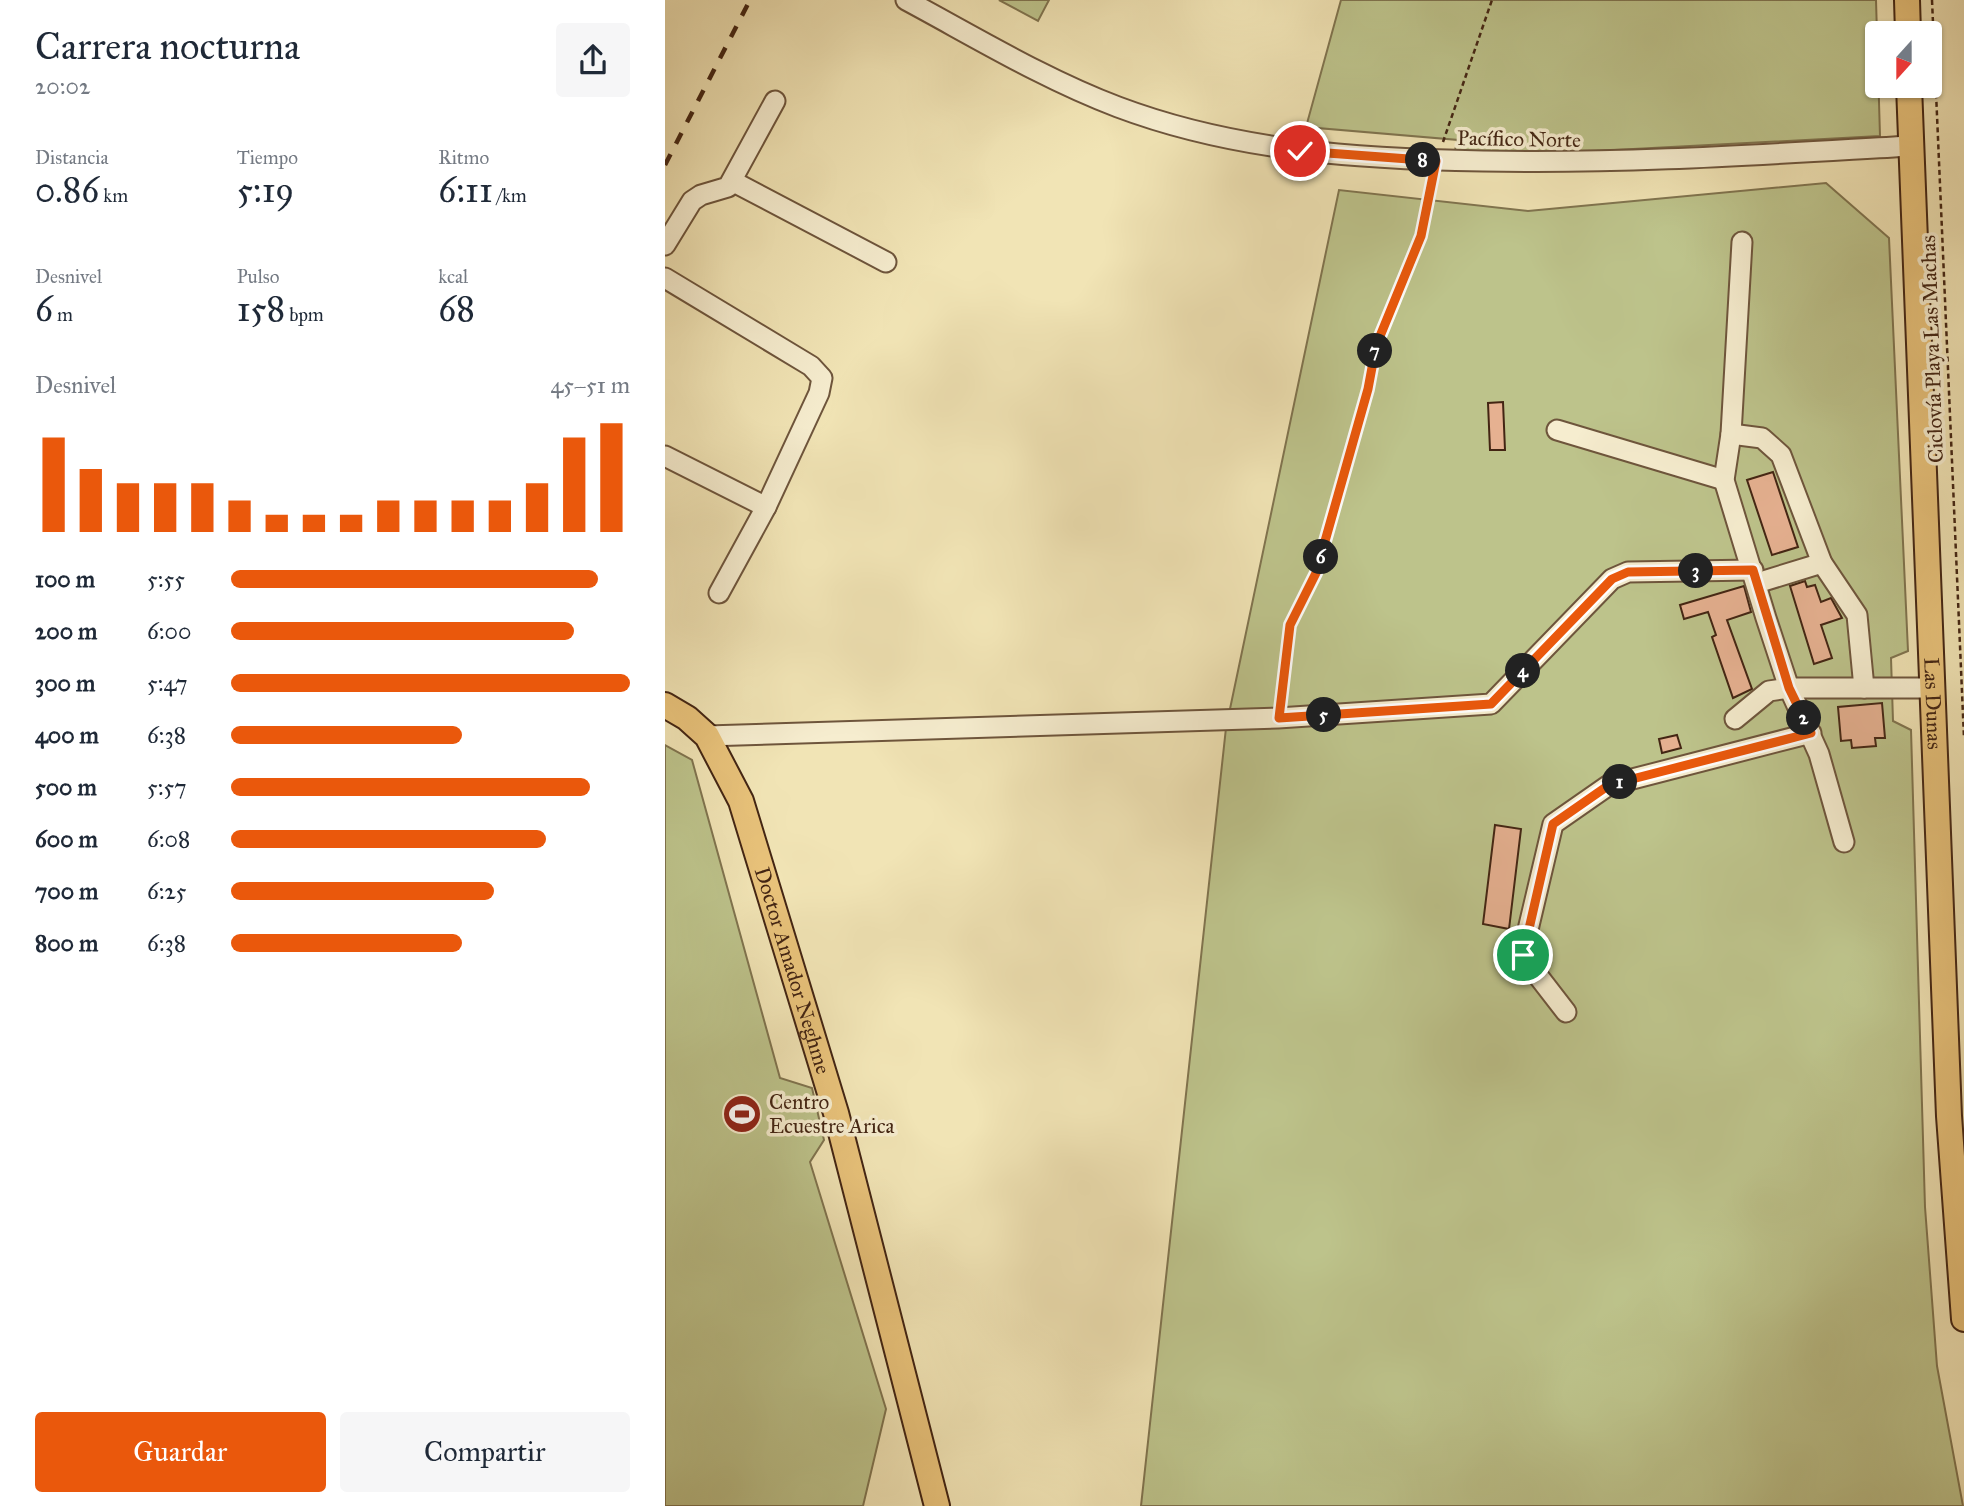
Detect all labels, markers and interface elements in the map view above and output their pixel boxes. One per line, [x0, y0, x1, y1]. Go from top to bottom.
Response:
north arrow [1865, 21, 1943, 98]
map controls [1865, 21, 1942, 98]
text: Carrera nocturna [35, 23, 300, 69]
button: share [556, 23, 630, 97]
text: 20:02 [35, 72, 90, 100]
pin [1270, 121, 1330, 181]
street label: Pacífico Norte [1457, 125, 1581, 153]
icon: check [1281, 132, 1319, 170]
pin: 8 [1405, 142, 1441, 178]
text: Distancia [35, 146, 108, 169]
text: Tiempo [237, 146, 298, 169]
text: Ritmo [438, 146, 489, 169]
text: 8 [1417, 148, 1428, 171]
text: 0.86 [35, 169, 99, 212]
text: 5:19 [237, 169, 294, 212]
text: 6:11 [438, 169, 493, 212]
text: km [99, 184, 128, 207]
text: /km [493, 184, 527, 207]
street label: Ciclovía Playa Las Machas [1915, 235, 1949, 463]
text: Desnivel [35, 265, 102, 288]
text: Pulso [237, 265, 279, 288]
text: kcal [438, 265, 468, 288]
text: 6 [35, 288, 53, 331]
text: 158 [237, 288, 285, 331]
text: 68 [438, 288, 475, 331]
text: m [53, 303, 73, 326]
text: bpm [285, 303, 324, 326]
pin: 7 [1357, 334, 1393, 368]
text: 7 [1369, 339, 1380, 362]
text: Desnivel [35, 371, 116, 399]
text: 45–51 m [550, 371, 630, 399]
pin: 6 [1303, 540, 1339, 574]
text: 6 [1316, 545, 1325, 568]
pin: 3 [1679, 554, 1713, 588]
text: 3 [1692, 559, 1699, 582]
text: 100 m [35, 565, 95, 593]
text: 5:55 [147, 565, 185, 593]
text: 200 m [35, 617, 97, 645]
text: 6:00 [147, 617, 191, 645]
pin: 4 [1505, 654, 1541, 688]
street label: Las Dunas [1918, 657, 1948, 750]
text: 4 [1517, 659, 1528, 682]
text: 300 m [35, 669, 95, 697]
text: 5:47 [147, 669, 188, 697]
pin: 5 [1307, 698, 1341, 732]
pin: 2 [1787, 700, 1821, 736]
text: 5 [1319, 703, 1328, 726]
text: 2 [1799, 706, 1808, 729]
text: 400 m [35, 721, 99, 749]
text: 6:38 [147, 721, 186, 749]
pin: 1 [1602, 764, 1637, 800]
text: 1 [1616, 770, 1623, 793]
text: 500 m [35, 773, 97, 801]
text: 5:57 [147, 773, 186, 801]
text: 600 m [35, 825, 98, 853]
text: 6:08 [147, 825, 190, 853]
street label: Doctor Amador Neghme [749, 864, 836, 1077]
text: 700 m [35, 877, 98, 905]
text: 6:25 [147, 877, 186, 905]
pin [1493, 925, 1553, 985]
text: 800 m [35, 929, 98, 957]
text: 6:38 [147, 929, 186, 957]
icon: arrive [1504, 936, 1542, 974]
place label: Centro Ecuestre Arica [769, 1089, 894, 1139]
sports icon: Centro Ecuestre Arica [721, 1093, 763, 1135]
button: Guardar [35, 1412, 326, 1492]
button: Compartir [340, 1412, 630, 1492]

